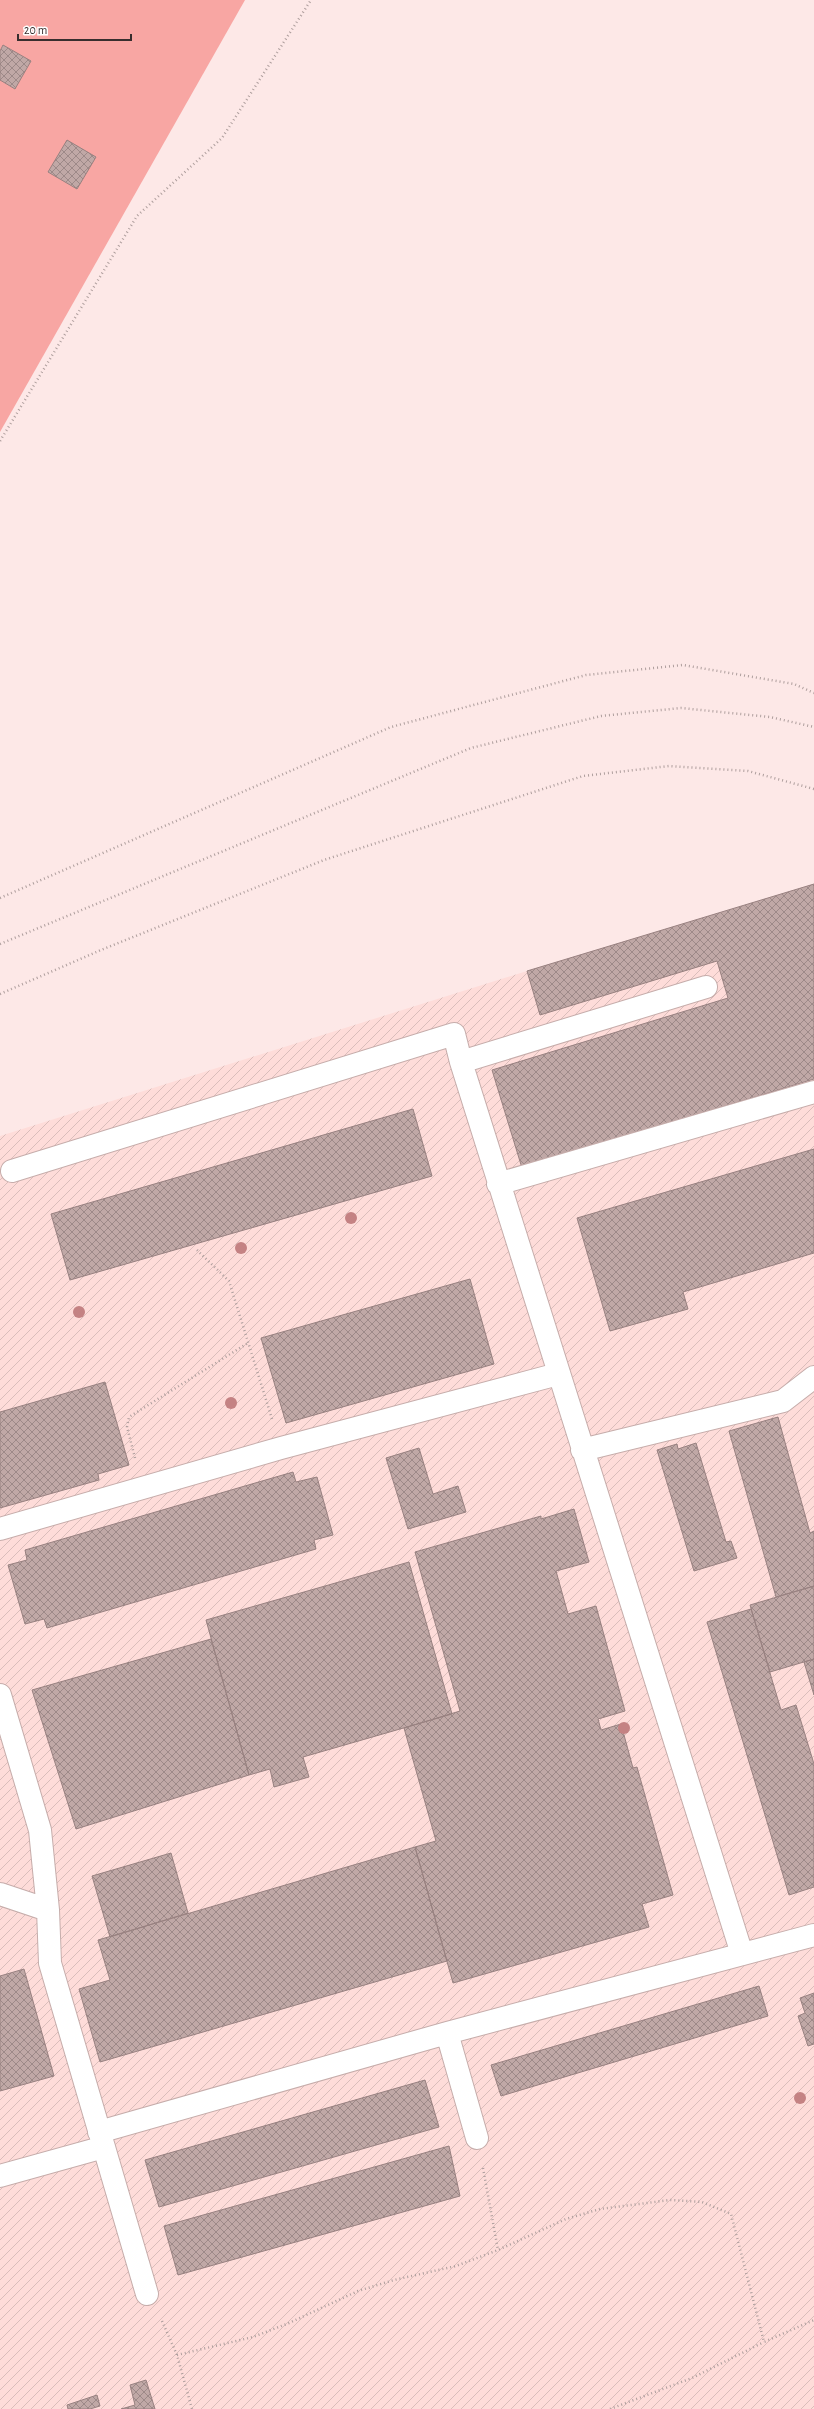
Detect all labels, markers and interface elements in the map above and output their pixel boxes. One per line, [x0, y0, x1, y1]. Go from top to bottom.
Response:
scale bar [18, 16, 131, 42]
text: 20 m [24, 24, 47, 36]

